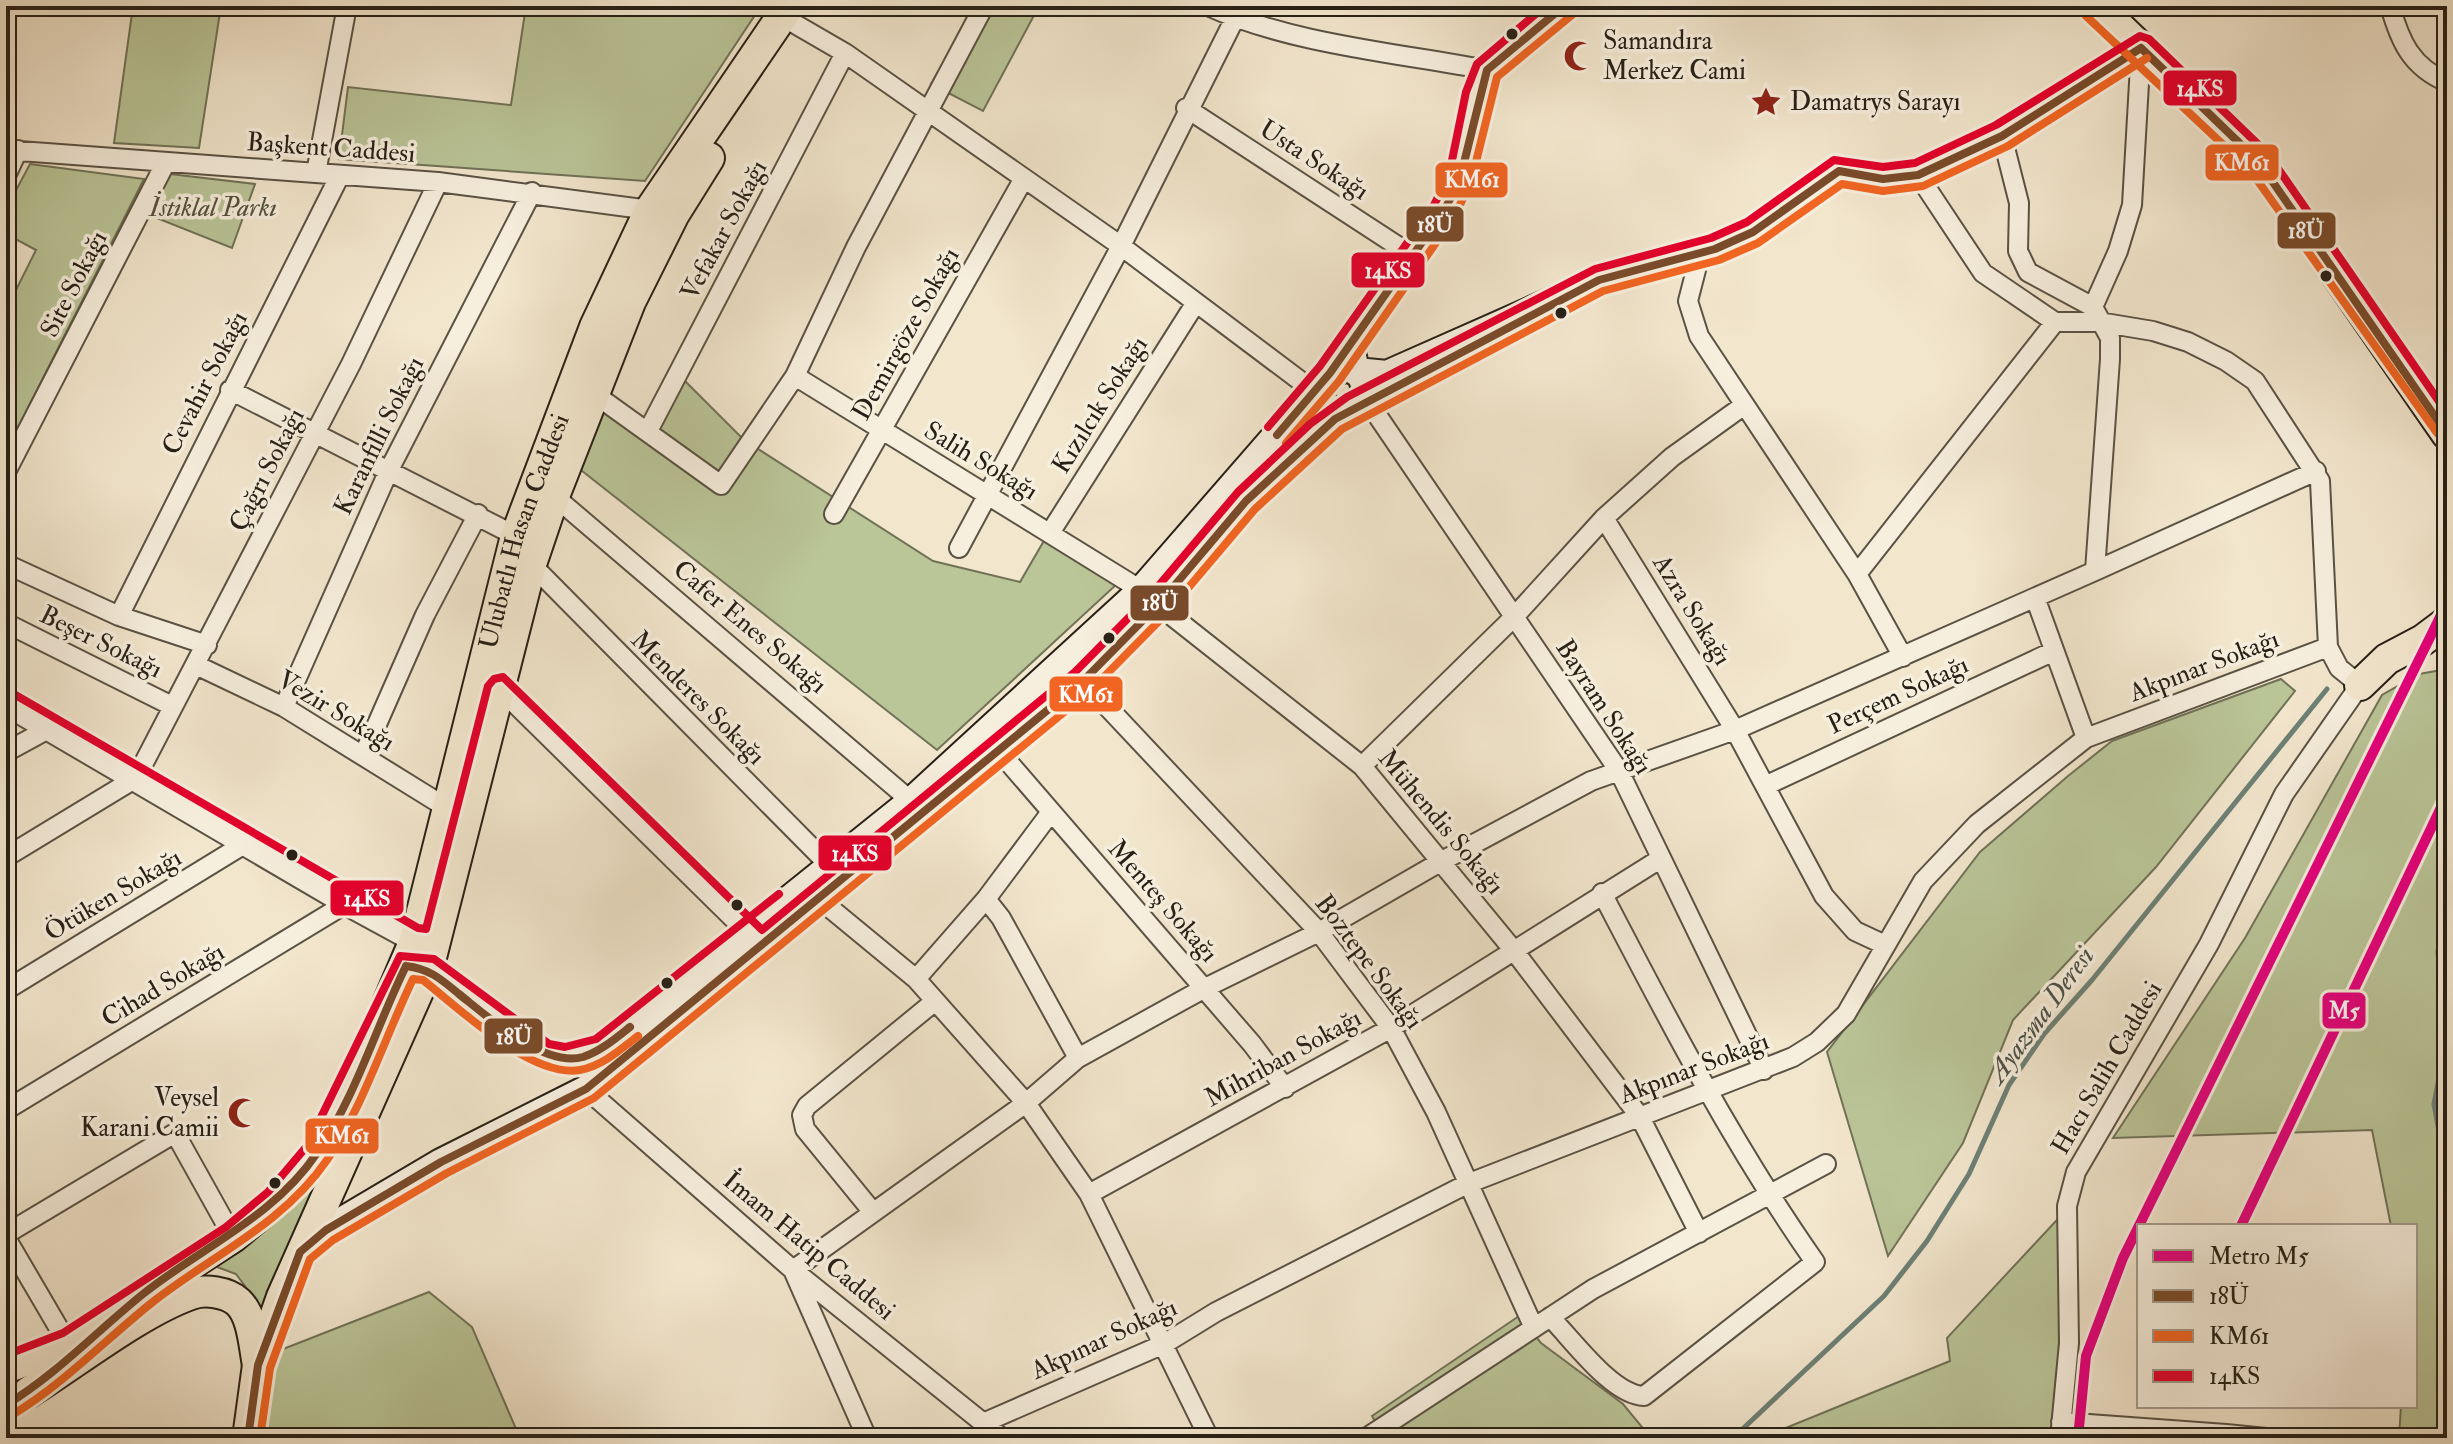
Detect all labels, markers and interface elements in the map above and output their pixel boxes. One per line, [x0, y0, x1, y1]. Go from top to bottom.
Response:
place label: Samandıra Merkez Cami [1603, 25, 1746, 87]
unlabelled marker [1504, 26, 1520, 42]
mosque icon: Samandıra Merkez Cami [1562, 39, 1596, 73]
line badge: 14KS [2162, 69, 2238, 107]
text: 14KS [2176, 75, 2224, 103]
place icon: Damatrys Sarayı [1749, 85, 1783, 119]
place label: Damatrys Sarayı [1790, 86, 1960, 118]
street label: Usta Sokağı [1253, 113, 1375, 207]
street label: Başkent Caddesi [246, 126, 416, 170]
line badge: KM61 [2204, 143, 2280, 182]
text: KM61 [2214, 149, 2270, 177]
street label: Vefakar Sokağı [674, 155, 774, 305]
line badge: KM61 [1434, 161, 1509, 199]
text: KM61 [1444, 166, 1500, 194]
park label: İstiklal Parkı [147, 191, 277, 224]
line badge: 18Ü [1405, 205, 1465, 243]
text: 18Ü [1417, 211, 1454, 239]
line badge: 18Ü [2276, 211, 2337, 250]
text: 18Ü [2288, 217, 2325, 245]
street label: Site Sokağı [34, 225, 114, 343]
street label: Demirgöze Sokağı [845, 242, 967, 426]
line badge: 14KS [1350, 251, 1426, 289]
text: 14KS [1364, 257, 1412, 285]
unlabelled marker [2318, 268, 2334, 284]
unlabelled marker [1553, 305, 1569, 321]
street label: Cevahir Sokağı [155, 306, 255, 460]
street label: Kızılcık Sokağı [1045, 330, 1155, 480]
street label: Karanfilli Sokağı [327, 352, 431, 520]
street label: Çağrı Sokağı [222, 403, 312, 537]
street label: Ulubatlı Hasan Caddesi [472, 409, 577, 652]
street label: Salih Sokağı [918, 414, 1044, 508]
street label: Azra Sokağı [1645, 548, 1739, 671]
street label: Cafer Enes Sokağı [667, 553, 833, 701]
line badge: 18Ü [1129, 584, 1190, 622]
text: 18Ü [1142, 589, 1179, 617]
street label: Beşer Sokağı [35, 599, 168, 685]
street label: Akpınar Sokağı [2124, 623, 2284, 710]
street label: Menderes Sokağı [624, 624, 772, 772]
unlabelled marker [1101, 630, 1117, 646]
street label: Bayram Sokağı [1549, 634, 1660, 781]
street label: Perçem Sokağı [1823, 648, 1973, 742]
street label: Vezir Sokağı [272, 663, 401, 759]
line badge: KM61 [1048, 675, 1124, 713]
text: KM61 [1058, 681, 1114, 709]
street label: Mühendis Sokağı [1371, 743, 1511, 901]
street label: Menteş Sokağı [1101, 833, 1225, 969]
line badge: 14KS [817, 834, 893, 872]
text: 14KS [831, 840, 879, 868]
street label: Ötüken Sokağı [38, 841, 187, 948]
unlabelled marker [284, 847, 300, 863]
line badge: 14KS [329, 879, 405, 917]
text: 14KS [343, 885, 391, 913]
street label: Boztepe Sokağı [1307, 888, 1430, 1036]
unlabelled marker [729, 897, 745, 913]
street label: Cihad Sokağı [96, 936, 230, 1034]
water label: Ayazma Deresi [1978, 940, 2102, 1093]
unlabelled marker [659, 975, 675, 991]
street label: Hacı Salih Caddesi [2044, 976, 2170, 1160]
line badge: M5 [2321, 991, 2367, 1030]
text: M5 [2328, 997, 2360, 1025]
street label: Mihriban Sokağı [1199, 1002, 1367, 1114]
line badge: 18Ü [483, 1017, 544, 1055]
text: 18Ü [496, 1023, 533, 1051]
street label: Akpınar Sokağı [1614, 1025, 1774, 1112]
place label: Veysel Karani Camii [80, 1082, 219, 1144]
mosque icon: Veysel Karani Camii [226, 1096, 260, 1130]
line badge: KM61 [304, 1117, 380, 1155]
text: KM61 [314, 1122, 370, 1150]
street label: İmam Hatip Caddesi [716, 1163, 903, 1328]
unlabelled marker [267, 1175, 283, 1191]
legend [2137, 1224, 2417, 1408]
text: Metro M5 [2209, 1241, 2309, 1272]
text: 18Ü [2209, 1281, 2249, 1312]
street label: Akpınar Sokağı [1025, 1291, 1183, 1388]
text: KM61 [2209, 1321, 2270, 1352]
text: 14KS [2209, 1361, 2260, 1392]

